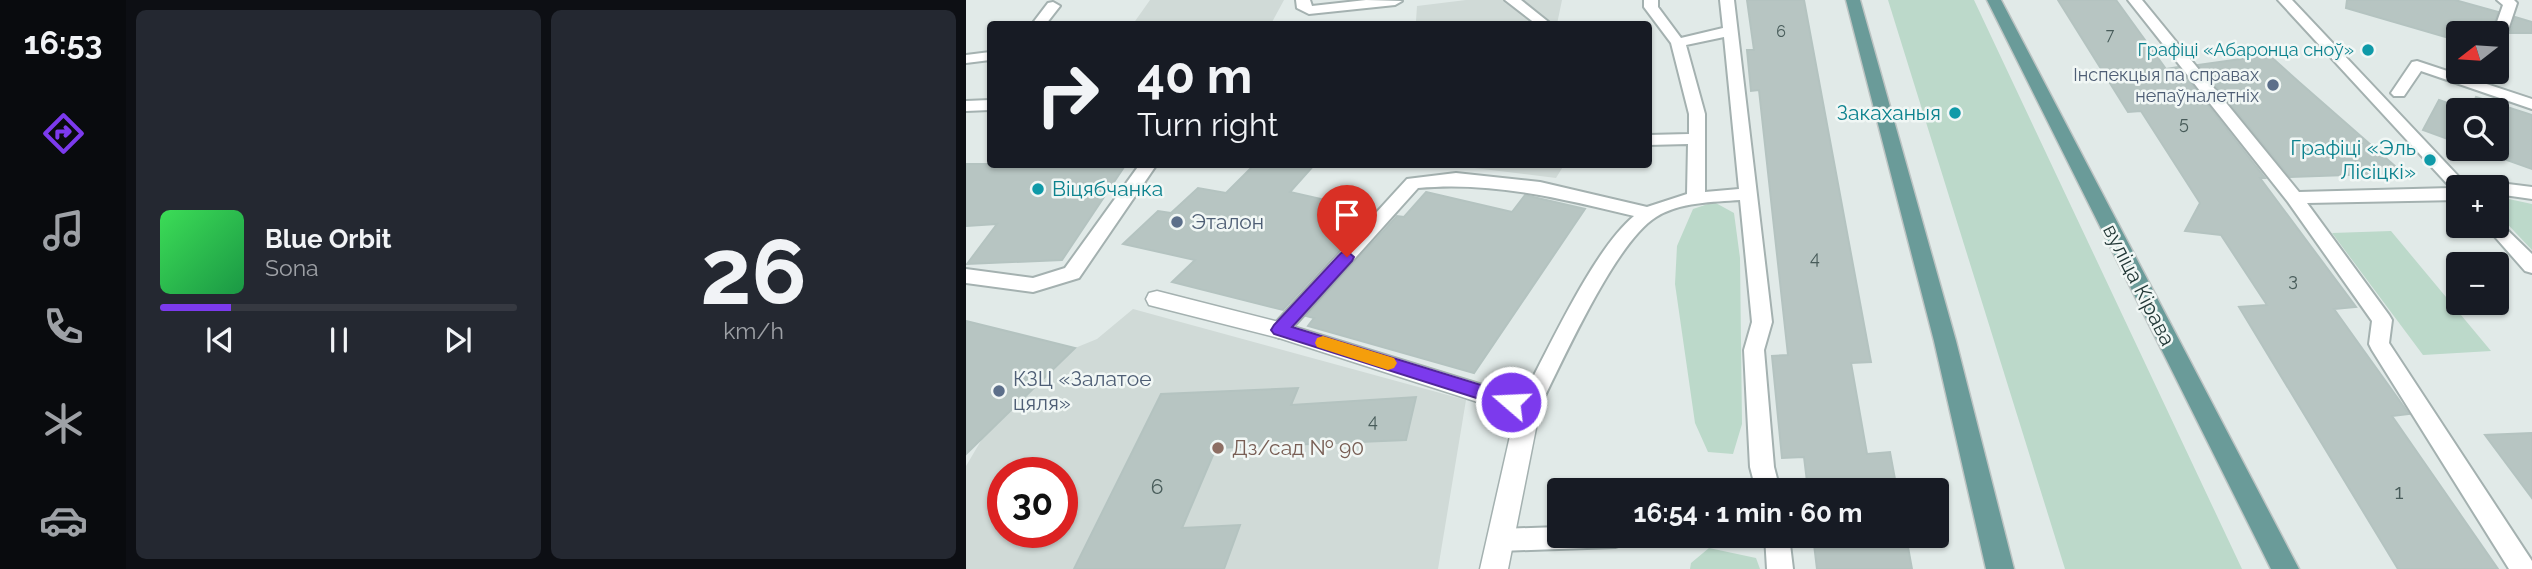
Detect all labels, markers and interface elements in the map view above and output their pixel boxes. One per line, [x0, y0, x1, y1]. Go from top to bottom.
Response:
north arrow [2446, 21, 2510, 84]
map controls [2446, 21, 2509, 315]
house number: 6 [1776, 22, 1786, 41]
text: 16:53 [24, 24, 102, 61]
house number: 7 [2106, 25, 2115, 44]
place label: Графіці «Абаронца сноў» [2138, 39, 2354, 60]
marker: Графіці «Абаронца сноў» [2360, 42, 2376, 58]
text: 40 m [1137, 47, 1252, 104]
icon: right [1022, 49, 1113, 140]
place label: Інспекцыя па справах непаўналетніх [2073, 64, 2259, 106]
marker: Інспекцыя па справах непаўналетніх [2265, 77, 2281, 93]
button: search [2446, 98, 2509, 161]
place label: Закаханыя [1837, 100, 1941, 125]
marker: Закаханыя [1947, 105, 1963, 121]
text: Turn right [1137, 106, 1278, 143]
icon: directions [39, 109, 88, 158]
house number: 5 [2179, 112, 2189, 133]
place label: Графіці «Эль Лісіцкі» [2290, 135, 2416, 184]
marker: Графіці «Эль Лісіцкі» [2422, 152, 2438, 168]
button: + [2446, 175, 2509, 238]
place label: Віцябчанка [1052, 176, 1163, 201]
marker: Віцябчанка [1030, 181, 1046, 197]
pin [1317, 185, 1377, 257]
icon: arrive [1328, 196, 1366, 234]
icon: music [39, 206, 88, 255]
place label: Эталон [1191, 209, 1264, 234]
marker: Эталон [1169, 214, 1185, 230]
text: 26 [700, 218, 807, 325]
street label: вуліца Кірава [2098, 220, 2181, 350]
text: Blue Orbit [265, 224, 392, 254]
house number: 4 [1810, 247, 1820, 268]
button: − [2446, 252, 2509, 315]
text: Sona [265, 254, 319, 281]
house number: 3 [2288, 269, 2298, 290]
icon: phone [39, 302, 88, 351]
text: km/h [723, 317, 784, 344]
icon: previous [201, 321, 239, 359]
icon: pause [320, 321, 358, 359]
icon: next [439, 321, 477, 359]
position arrow [1474, 365, 1548, 439]
place label: КЗЦ «Залатое цяля» [1013, 366, 1151, 415]
marker: КЗЦ «Залатое цяля» [991, 383, 1007, 399]
icon: climate [39, 399, 88, 448]
house number: 4 [1368, 410, 1378, 431]
place label: Дз/сад № 90 [1232, 435, 1364, 460]
marker: Дз/сад № 90 [1210, 440, 1226, 456]
speed limit sign: 30 [987, 457, 1078, 548]
house number: 6 [1151, 474, 1163, 499]
house number: 1 [2395, 479, 2404, 504]
icon: car [39, 496, 88, 545]
text: 16:54 · 1 min · 60 m [1634, 498, 1862, 528]

